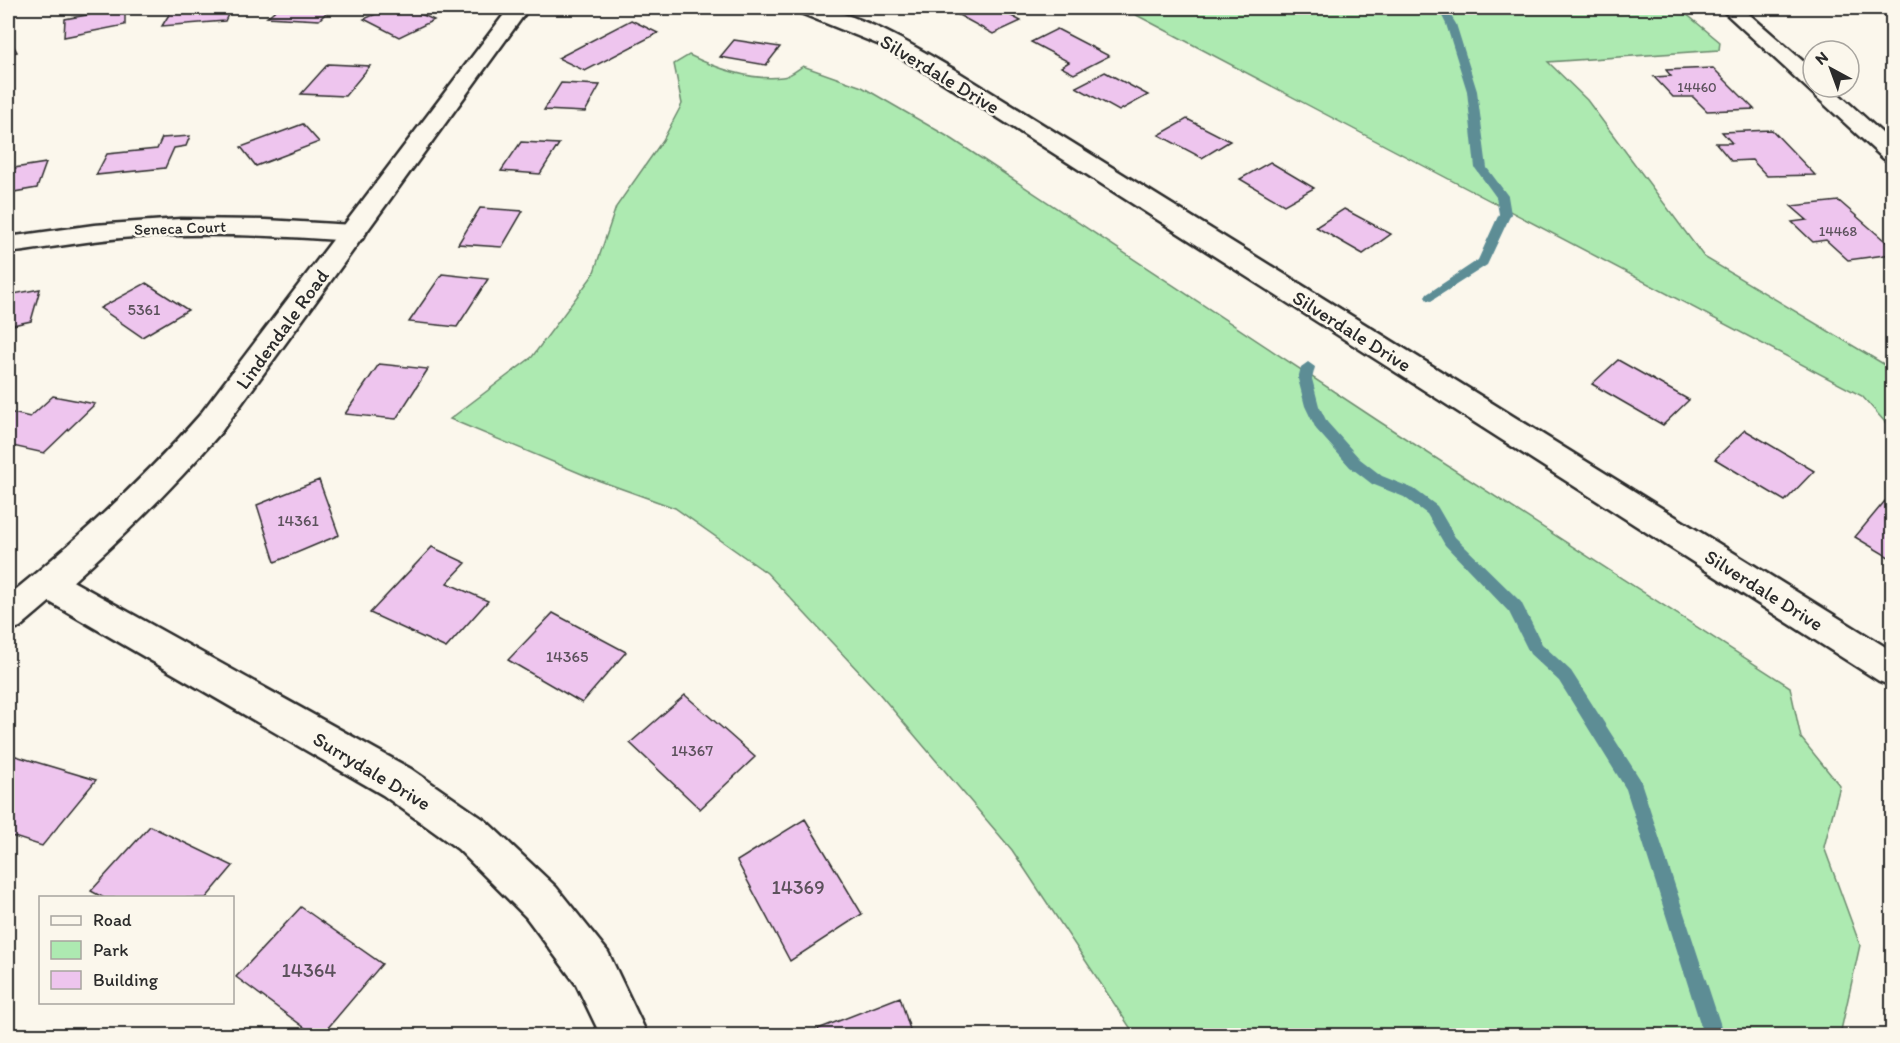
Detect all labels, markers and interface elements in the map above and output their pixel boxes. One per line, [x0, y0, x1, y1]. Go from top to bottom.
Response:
street label: Silverdale Drive [876, 29, 1004, 119]
north arrow [1801, 39, 1861, 99]
text: N [1811, 47, 1832, 69]
house number: 14460 [1677, 79, 1717, 96]
street label: Seneca Court [134, 217, 226, 239]
house number: 14468 [1819, 223, 1858, 240]
street label: Lindendale Road [230, 264, 334, 394]
street label: Silverdale Drive [1288, 285, 1416, 377]
house number: 5361 [127, 300, 161, 319]
house number: 14361 [277, 511, 319, 530]
street label: Silverdale Drive [1700, 544, 1828, 636]
house number: 14365 [546, 647, 588, 666]
street label: Surrydale Drive [309, 726, 435, 816]
house number: 14367 [671, 741, 713, 760]
house number: 14369 [771, 875, 825, 899]
legend [39, 896, 234, 1004]
text: Road [93, 909, 132, 931]
text: Park [93, 939, 128, 961]
house number: 14364 [282, 958, 336, 982]
text: Building [93, 969, 159, 991]

